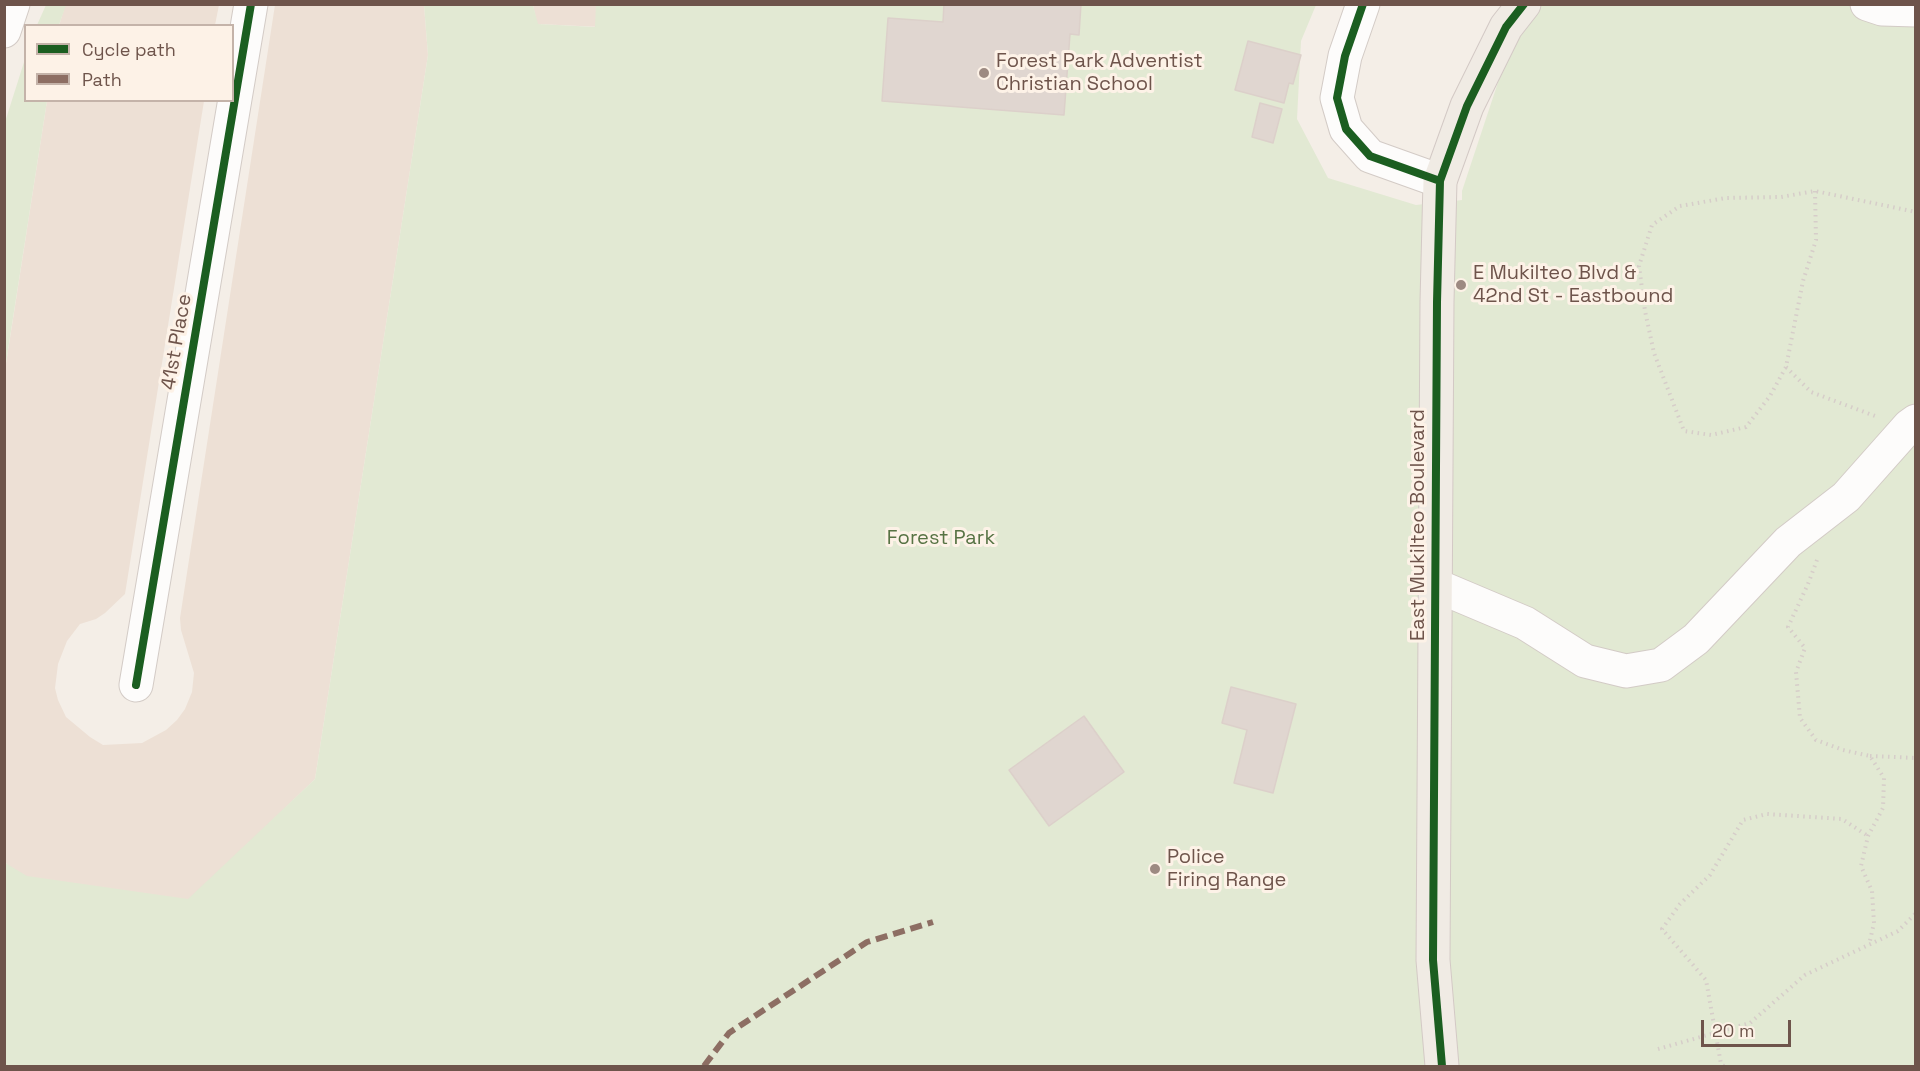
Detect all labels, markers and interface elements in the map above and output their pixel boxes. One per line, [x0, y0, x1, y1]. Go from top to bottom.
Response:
legend [24, 24, 234, 102]
text: Cycle path [82, 38, 176, 61]
place label: Forest Park Adventist Christian School [996, 50, 1203, 97]
marker: Forest Park Adventist Christian School [977, 66, 991, 80]
text: Path [82, 68, 122, 91]
place label: E Mukilteo Blvd & 42nd St - Eastbound [1473, 262, 1673, 309]
marker: E Mukilteo Blvd & 42nd St - Eastbound [1454, 278, 1468, 292]
street label: 41st Place [157, 292, 197, 392]
street label: East Mukilteo Boulevard [1407, 409, 1431, 641]
park label: Forest Park [887, 527, 995, 551]
place label: Police Firing Range [1167, 846, 1286, 893]
marker: Police Firing Range [1148, 862, 1162, 876]
scale bar [1704, 1008, 1794, 1046]
text: 20 m [1712, 1019, 1755, 1042]

